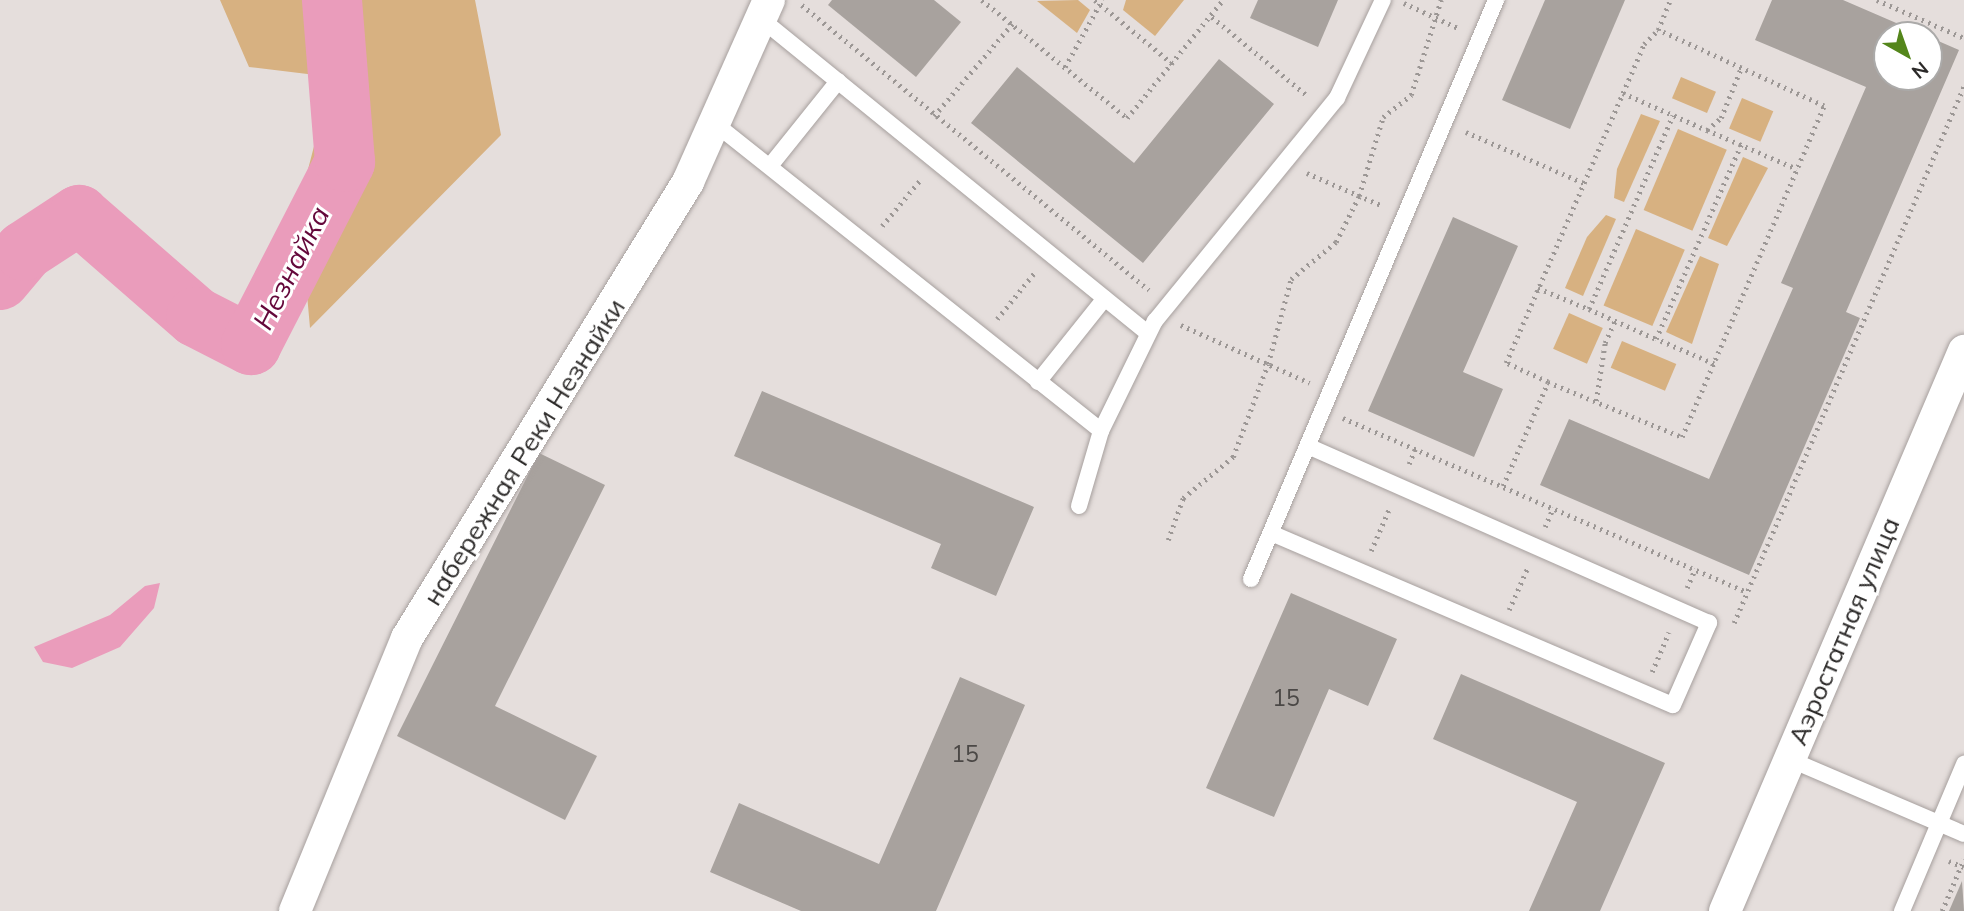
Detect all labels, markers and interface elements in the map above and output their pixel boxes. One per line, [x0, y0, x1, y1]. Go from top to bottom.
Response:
north arrow [1873, 21, 1943, 91]
text: N [1907, 57, 1933, 84]
water label: Незнайка [246, 201, 336, 335]
street label: набережная Реки Незнайки [417, 293, 631, 611]
street label: Аэростатная улица [1782, 512, 1906, 750]
house number: 15 [1272, 684, 1300, 712]
house number: 15 [951, 740, 979, 768]

